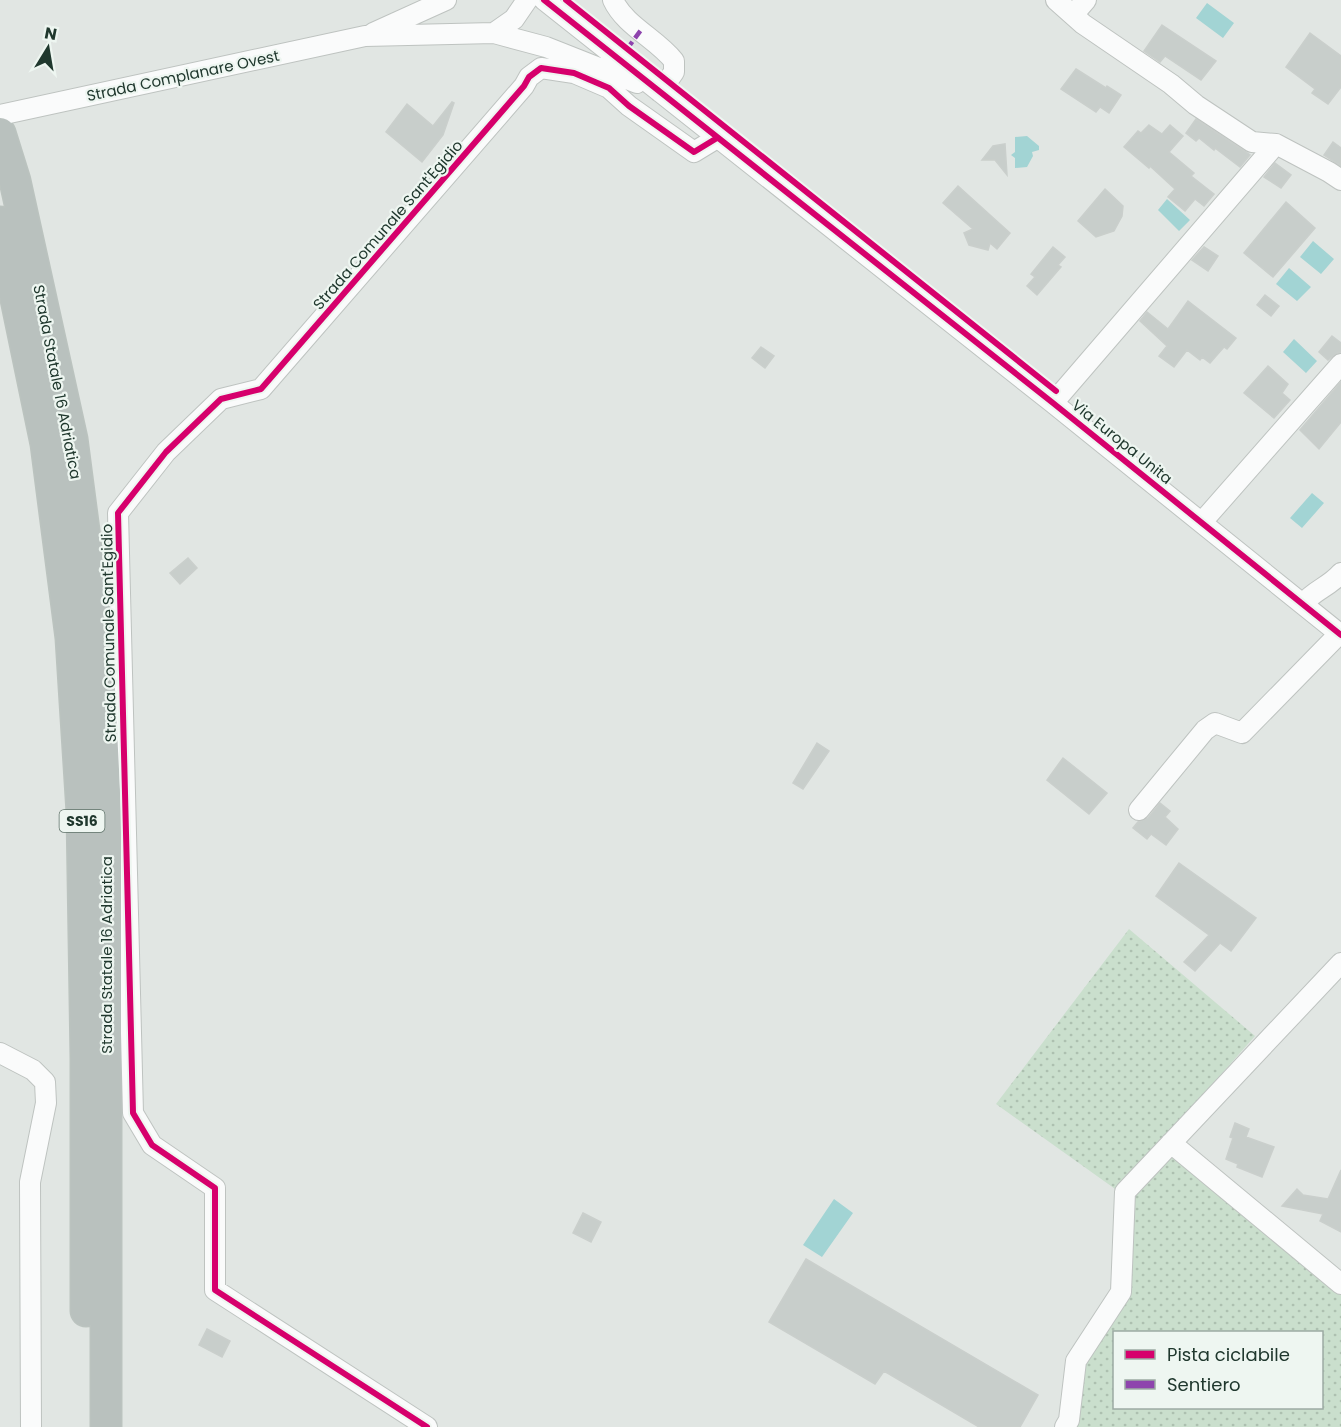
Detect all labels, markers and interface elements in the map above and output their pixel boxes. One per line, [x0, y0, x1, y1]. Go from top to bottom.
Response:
north arrow [18, 18, 78, 78]
text: N [43, 21, 59, 46]
street label: Strada Complanare Ovest [85, 45, 281, 106]
street label: Strada Comunale Sant'Egidio [308, 135, 467, 314]
street label: Strada Statale 16 Adriatica [28, 283, 87, 481]
street label: Via Europa Unita [1068, 395, 1177, 489]
street label: Strada Comunale Sant'Egidio [96, 524, 121, 742]
road number: SS16 [60, 810, 104, 832]
street label: Strada Statale 16 Adriatica [96, 856, 117, 1054]
legend [1113, 1331, 1323, 1409]
text: Pista ciclabile [1167, 1342, 1290, 1367]
text: Sentiero [1167, 1372, 1241, 1397]

